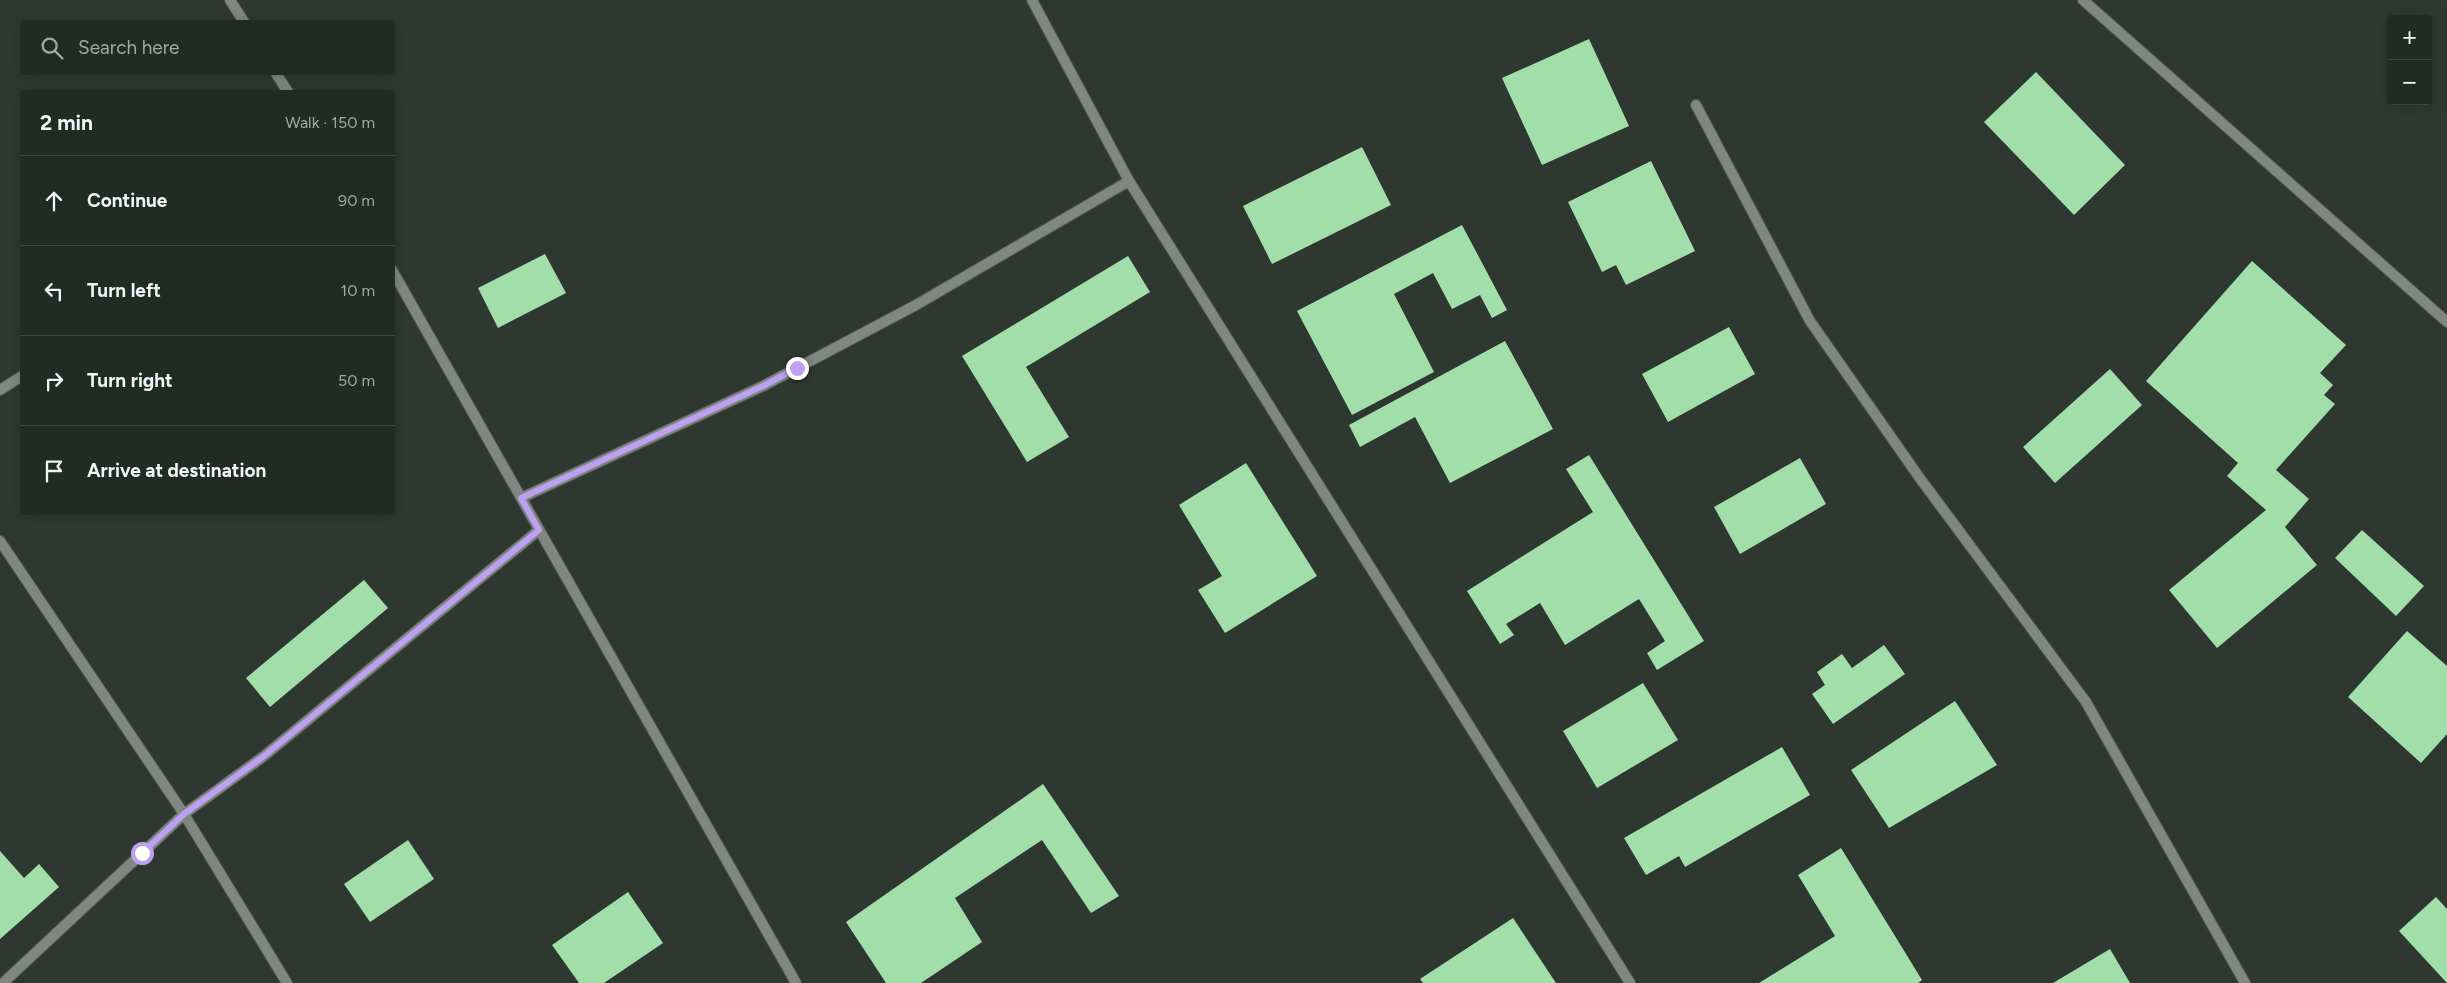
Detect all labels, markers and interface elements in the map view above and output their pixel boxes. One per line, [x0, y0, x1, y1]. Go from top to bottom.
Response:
map controls [2387, 15, 2432, 105]
button: + [2387, 15, 2432, 60]
search box [20, 20, 395, 75]
icon: search [38, 34, 66, 62]
text: Search here [78, 36, 180, 59]
button: − [2387, 60, 2432, 105]
text: 2 min [40, 110, 93, 135]
text: Walk · 150 m [285, 113, 375, 132]
icon: ahead [40, 187, 68, 215]
text: Continue [87, 189, 167, 212]
text: 90 m [338, 191, 375, 210]
icon: left [40, 277, 68, 305]
text: Turn left [87, 279, 161, 302]
text: 10 m [341, 281, 375, 300]
route end [786, 357, 809, 380]
icon: right [40, 367, 68, 395]
text: Turn right [87, 369, 173, 392]
text: 50 m [338, 371, 375, 390]
icon: arrive [40, 457, 68, 485]
text: Arrive at destination [87, 459, 266, 482]
route start [131, 842, 154, 865]

